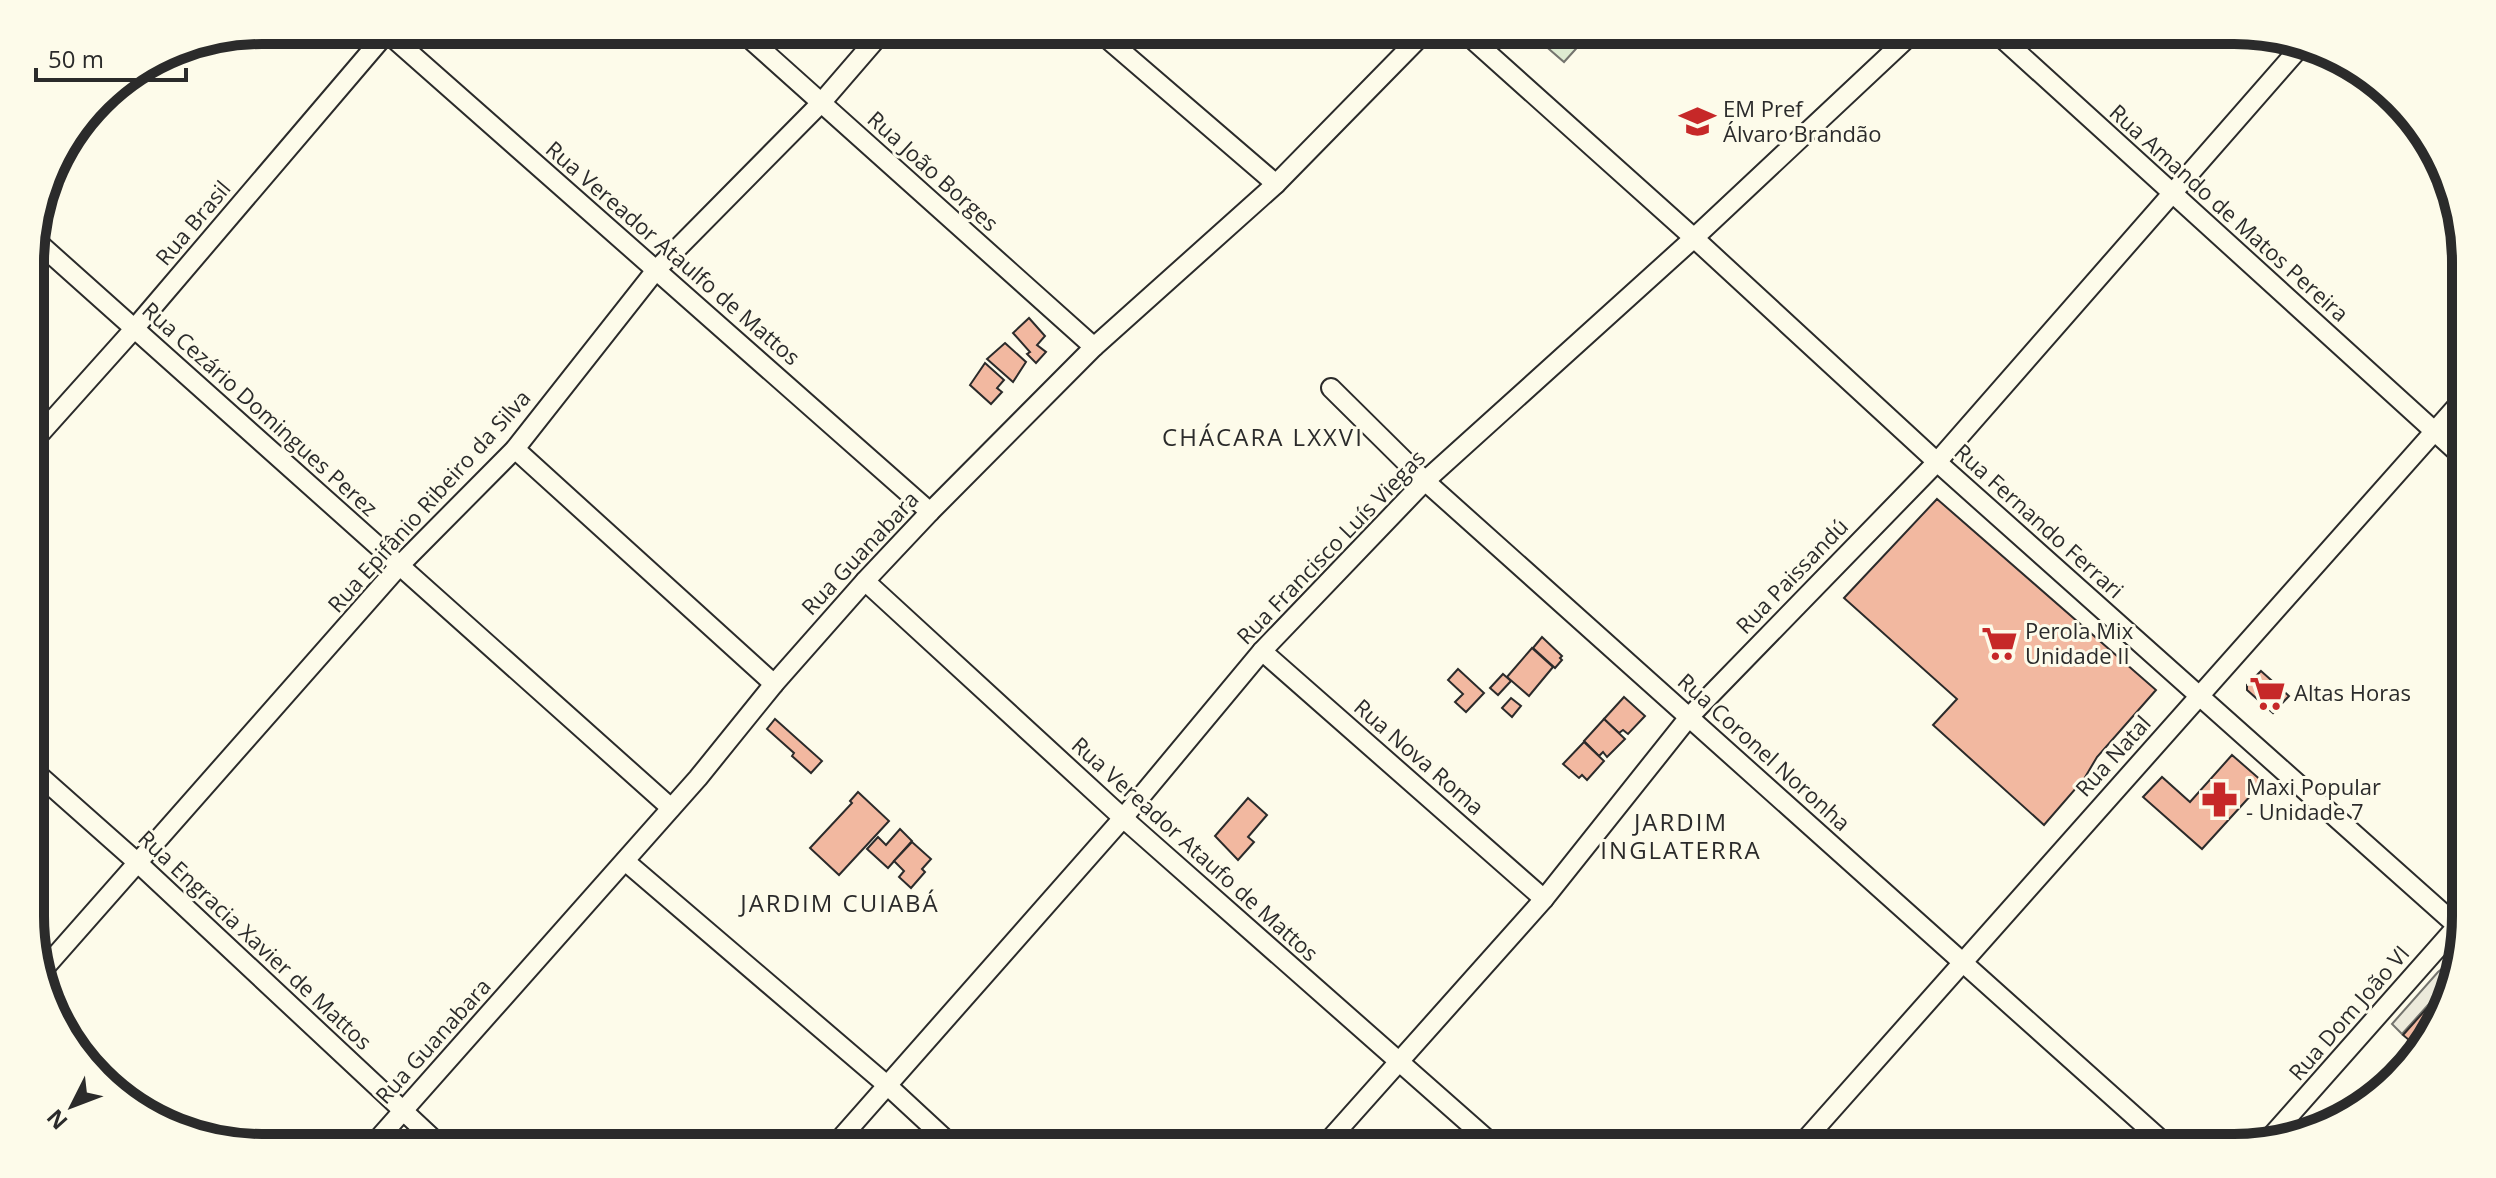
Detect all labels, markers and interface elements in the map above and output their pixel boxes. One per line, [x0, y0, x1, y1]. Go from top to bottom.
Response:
scale bar [36, 32, 186, 82]
text: 50 m [48, 42, 104, 75]
place label: EM Pref Álvaro Brandão [1723, 93, 1881, 148]
street label: Rua Amando de Matos Pereira [2104, 97, 2356, 328]
street label: Rua João Borges [862, 103, 1006, 237]
school or university icon: EM Pref Álvaro Brandão [1678, 103, 1716, 141]
street label: Rua Vereador Ataulfo de Mattos [540, 133, 807, 371]
street label: Rua Brasil [148, 174, 237, 271]
street label: Rua Cezário Domingues Perez [137, 294, 385, 522]
street label: Rua Epifânio Ribeiro da Silva [320, 383, 536, 618]
district label: CHÁCARA LXXVI [1162, 420, 1364, 453]
street label: Rua Fernando Ferrari [1949, 436, 2131, 604]
street label: Rua Francisco Luís Viegas [1229, 443, 1431, 650]
street label: Rua Guanabara [794, 484, 925, 621]
street label: Rua Paissandú [1729, 511, 1854, 640]
place label: Perola Mix Unidade II [2025, 615, 2134, 670]
supermarket icon: Perola Mix Unidade II [1980, 625, 2018, 663]
street label: Rua Coronel Noronha [1672, 666, 1857, 837]
supermarket icon: Altas Horas [2249, 674, 2287, 712]
place label: Altas Horas [2294, 677, 2411, 707]
street label: Rua Nova Roma [1348, 691, 1491, 821]
street label: Rua Natal [2068, 708, 2157, 802]
street label: Rua Vereador Ataufo de Mattos [1066, 729, 1325, 967]
place label: Maxi Popular - Unidade 7 [2246, 771, 2381, 826]
pharmacy icon: Maxi Popular - Unidade 7 [2201, 781, 2239, 819]
district label: JARDIM INGLATERRA [1600, 805, 1762, 866]
street label: Rua Engracia Xavier de Mattos [132, 823, 379, 1056]
district label: JARDIM CUIABÁ [738, 886, 940, 919]
street label: Rua Dom João VI [2281, 938, 2415, 1086]
street label: Rua Guanabara [368, 971, 497, 1110]
north arrow [32, 1066, 112, 1146]
text: N [39, 1103, 74, 1137]

